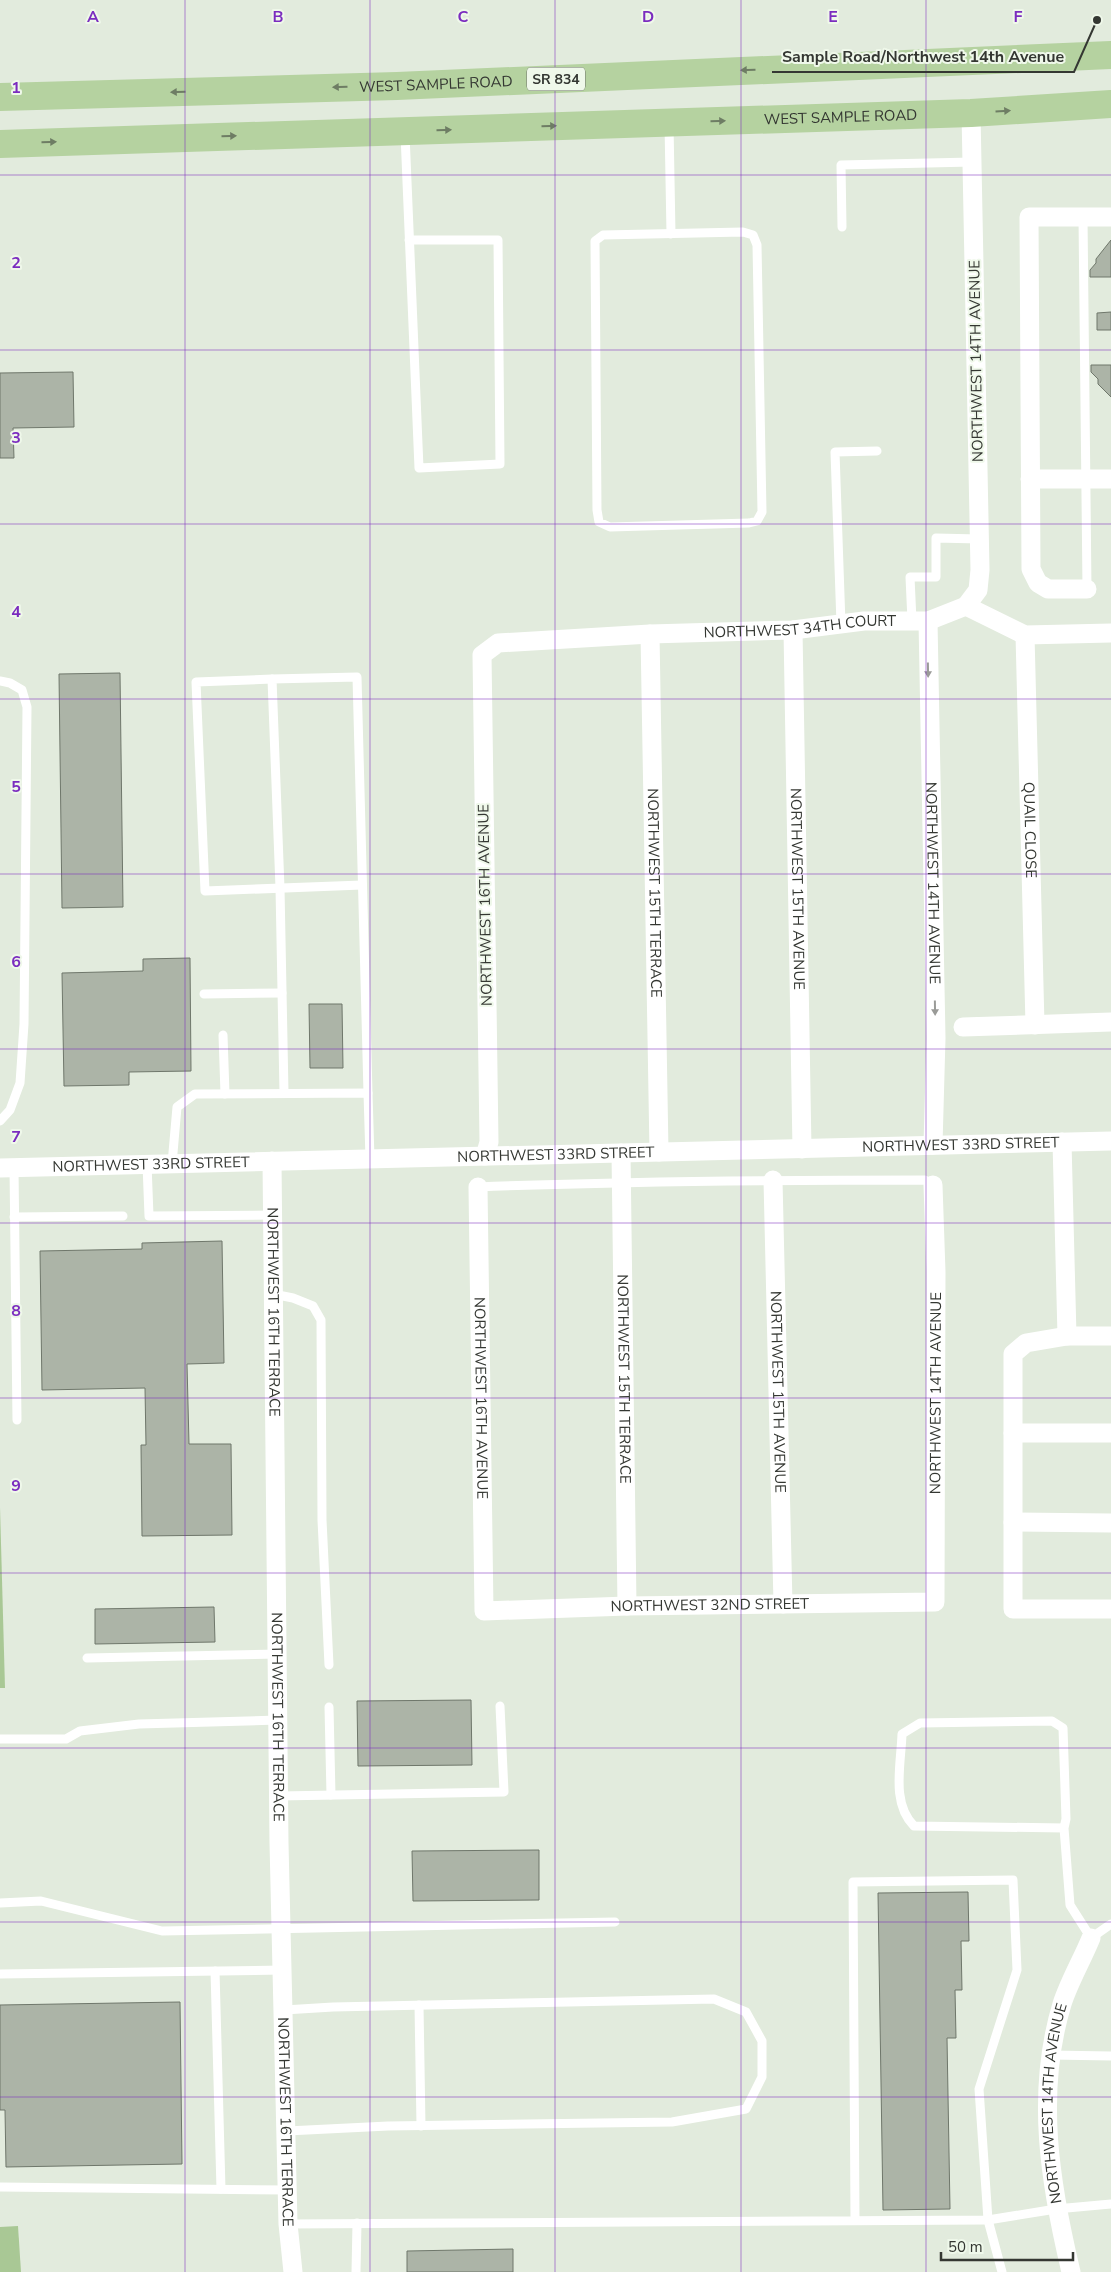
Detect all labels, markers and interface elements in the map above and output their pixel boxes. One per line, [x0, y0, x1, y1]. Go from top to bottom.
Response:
text: A [87, 6, 99, 28]
text: B [272, 6, 284, 28]
text: C [458, 6, 469, 28]
text: D [642, 6, 654, 28]
text: E [828, 6, 838, 28]
text: F [1014, 6, 1023, 28]
callout: Sample Road/Northwest 14th Avenue [772, 41, 1074, 72]
text: Sample Road/Northwest 14th Avenue [782, 46, 1064, 68]
one-way arrow [739, 67, 755, 75]
road number: SR 834 [527, 68, 585, 90]
street label: WEST SAMPLE ROAD [359, 71, 513, 97]
text: 1 [11, 77, 21, 99]
one-way arrow [332, 84, 348, 92]
one-way arrow [170, 88, 186, 96]
street label: WEST SAMPLE ROAD [763, 105, 918, 130]
one-way arrow [995, 106, 1011, 114]
one-way arrow [710, 117, 726, 125]
one-way arrow [541, 122, 557, 130]
one-way arrow [436, 125, 452, 133]
one-way arrow [221, 132, 237, 140]
one-way arrow [41, 138, 57, 146]
text: 2 [11, 252, 21, 274]
street label: NORTHWEST 14TH AVENUE [964, 260, 988, 462]
text: 3 [11, 427, 21, 449]
text: 4 [11, 601, 21, 623]
street label: NORTHWEST 34TH COURT [703, 611, 896, 642]
one-way arrow [924, 662, 932, 678]
text: 5 [11, 776, 21, 798]
street label: NORTHWEST 14TH AVENUE [921, 782, 945, 984]
street label: QUAIL CLOSE [1019, 782, 1041, 878]
street label: NORTHWEST 15TH TERRACE [643, 788, 666, 998]
street label: NORTHWEST 15TH AVENUE [786, 788, 809, 990]
street label: NORTHWEST 16TH AVENUE [473, 804, 497, 1006]
text: 6 [11, 951, 21, 973]
one-way arrow [931, 1000, 939, 1016]
text: 7 [11, 1126, 21, 1148]
street label: NORTHWEST 33RD STREET [862, 1132, 1060, 1157]
street label: NORTHWEST 33RD STREET [457, 1142, 655, 1167]
street label: NORTHWEST 33RD STREET [52, 1152, 250, 1177]
street label: NORTHWEST 16TH TERRACE [262, 1207, 285, 1417]
street label: NORTHWEST 15TH TERRACE [613, 1274, 635, 1484]
street label: NORTHWEST 15TH AVENUE [766, 1291, 790, 1493]
street label: NORTHWEST 14TH AVENUE [925, 1292, 946, 1494]
street label: NORTHWEST 16TH AVENUE [470, 1297, 492, 1499]
text: 8 [11, 1300, 21, 1322]
text: 9 [11, 1475, 21, 1497]
street label: NORTHWEST 32ND STREET [610, 1594, 809, 1617]
street label: NORTHWEST 16TH TERRACE [267, 1612, 289, 1822]
street label: NORTHWEST 14TH AVENUE [1037, 2001, 1072, 2205]
street label: NORTHWEST 16TH TERRACE [273, 2017, 298, 2227]
scale bar [941, 2230, 1074, 2262]
text: 50 m [948, 2237, 983, 2257]

